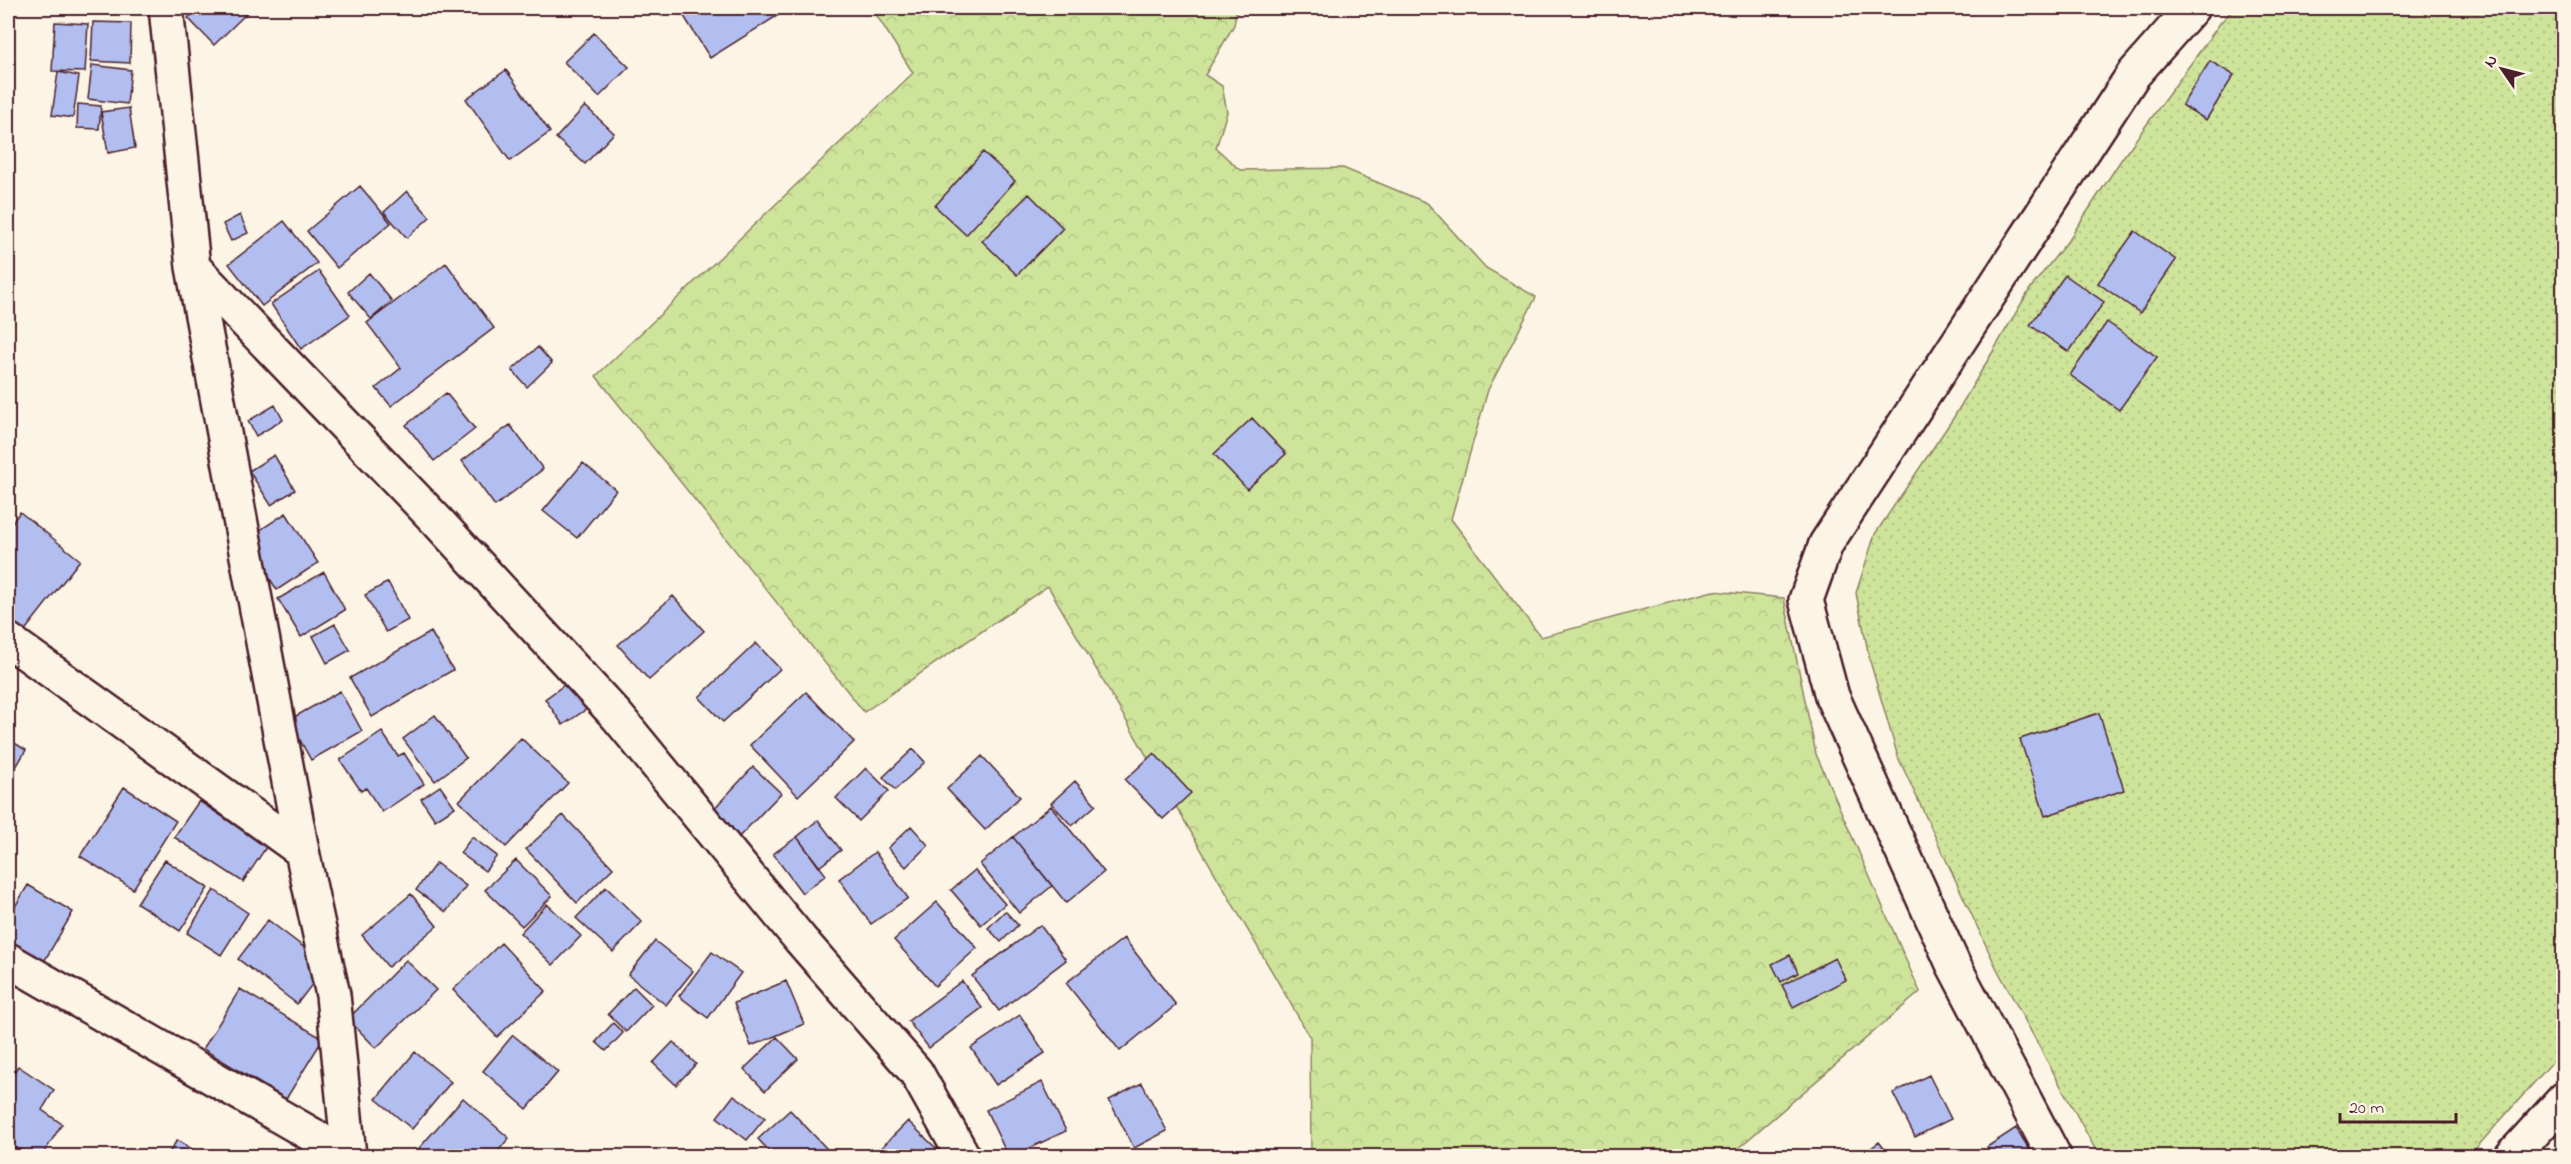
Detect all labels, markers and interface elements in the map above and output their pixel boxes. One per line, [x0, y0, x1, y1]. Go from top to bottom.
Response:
north arrow [2472, 39, 2532, 99]
text: N [2478, 50, 2504, 73]
scale bar [2340, 1086, 2456, 1124]
text: 20 m [2349, 1096, 2384, 1122]

